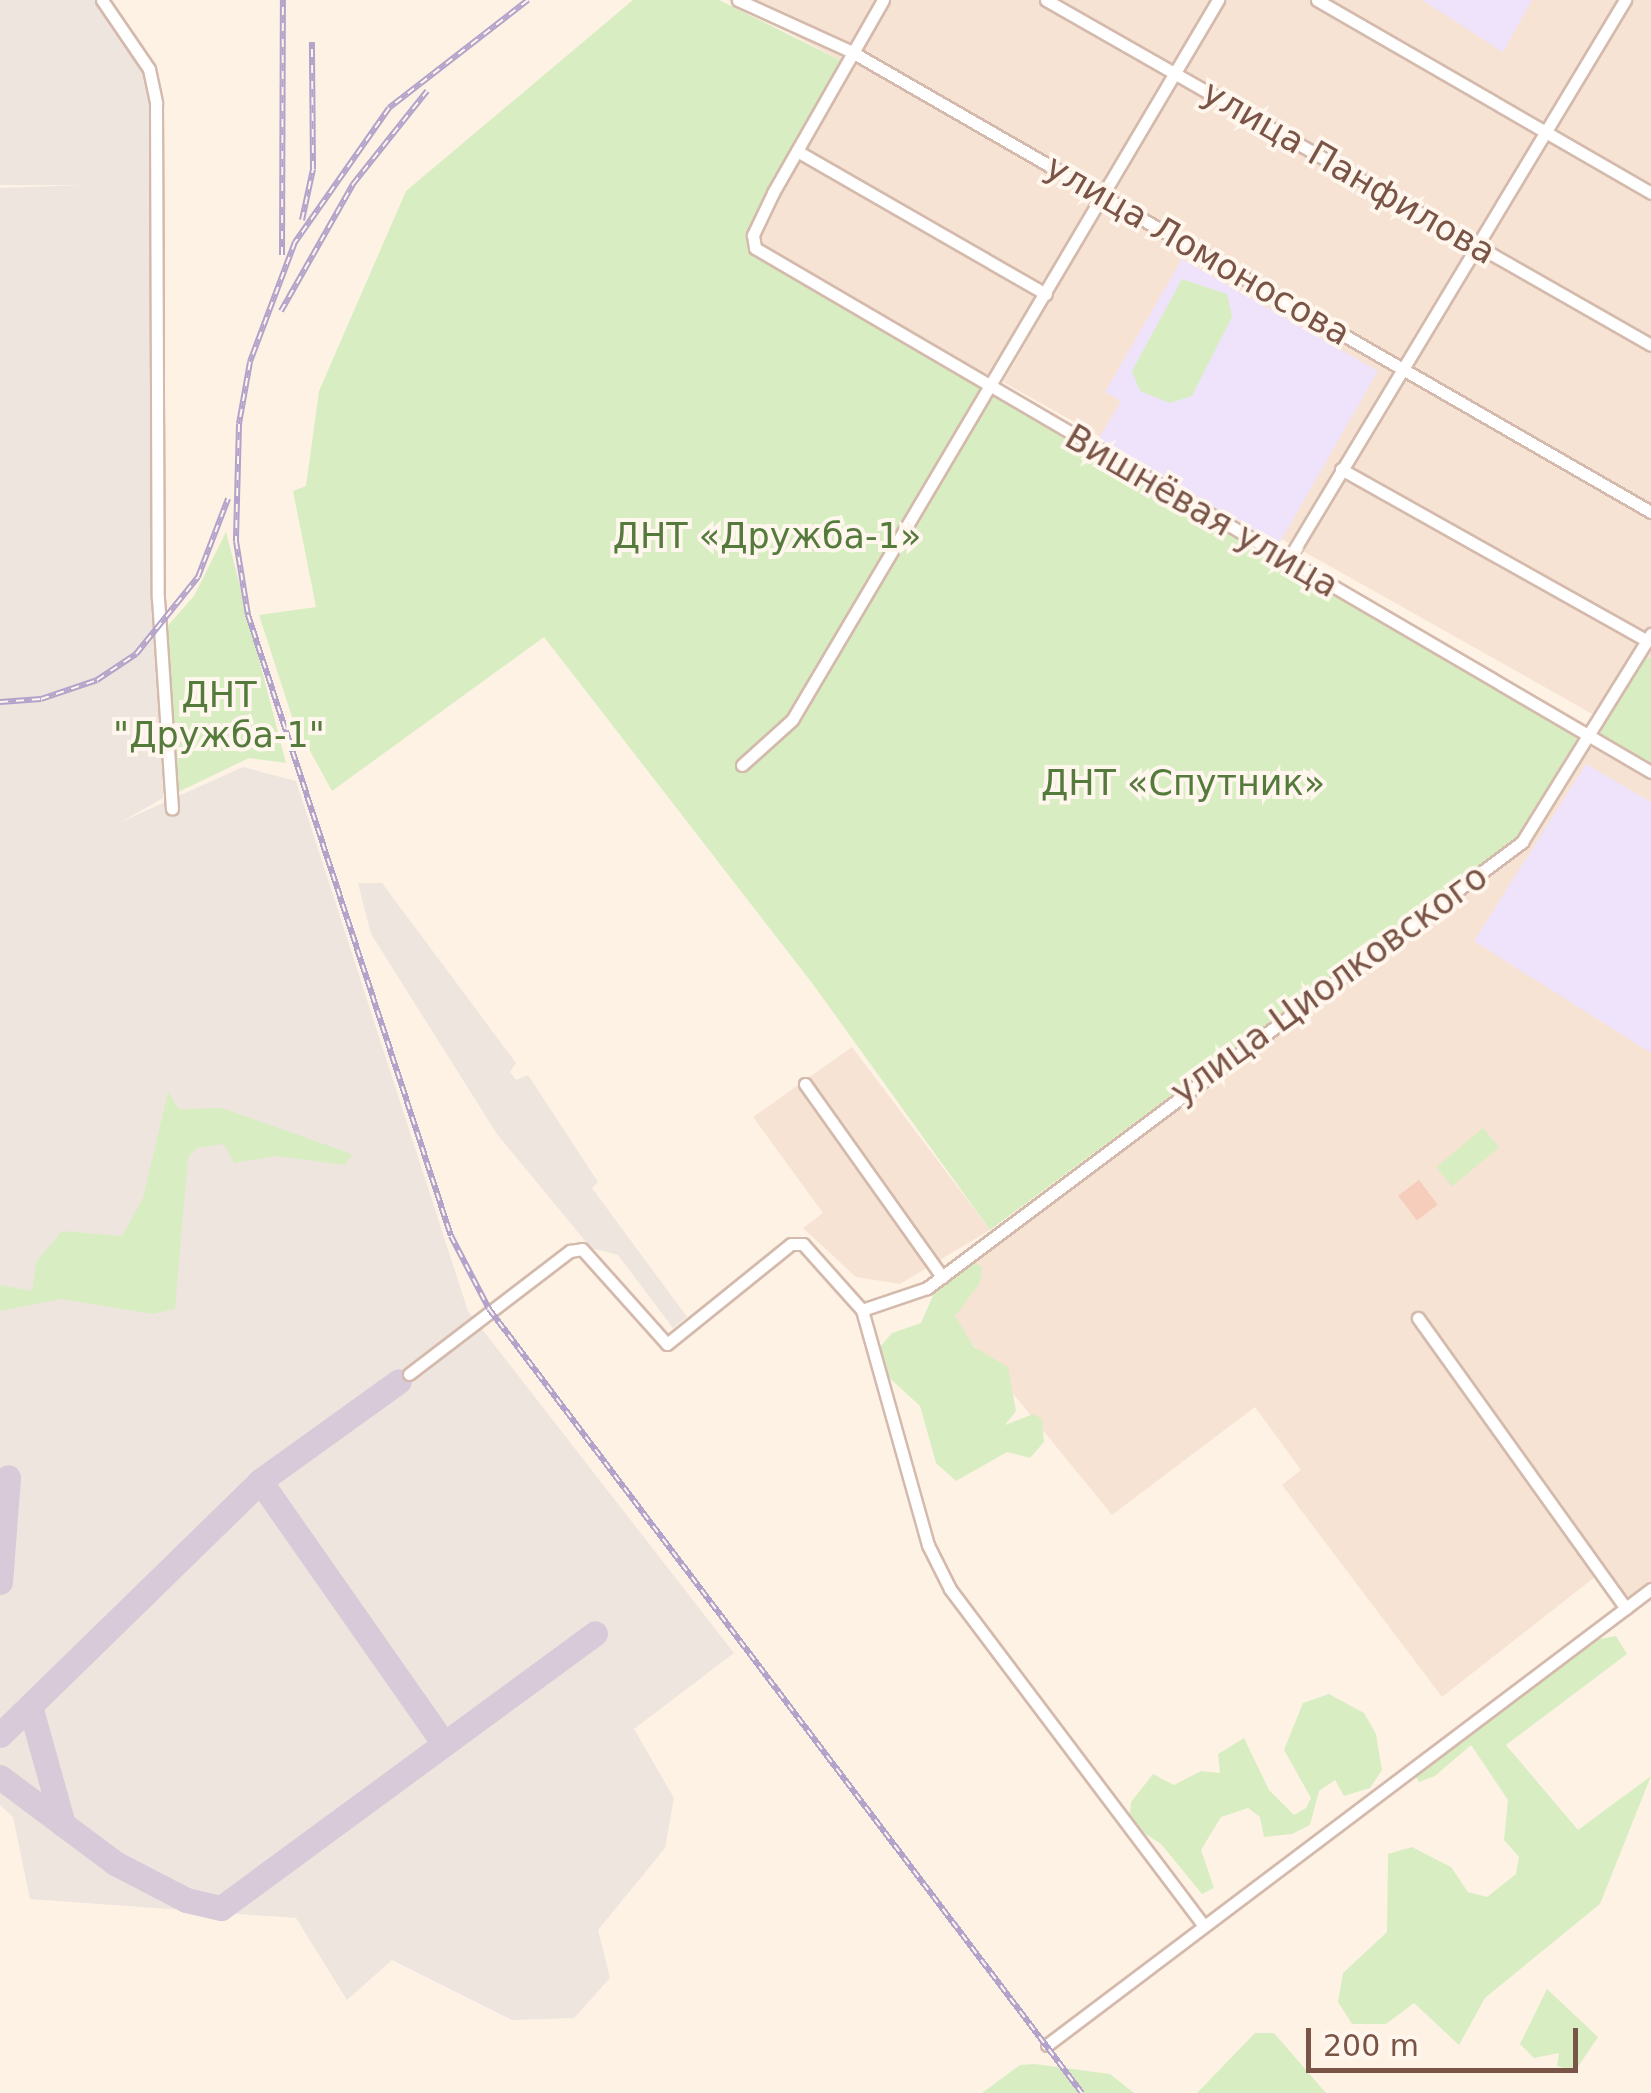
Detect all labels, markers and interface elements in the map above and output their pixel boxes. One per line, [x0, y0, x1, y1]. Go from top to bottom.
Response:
street label: улица Панфилова [1195, 71, 1503, 273]
street label: улица Ломоносова [1038, 146, 1358, 354]
street label: Вишнёвая улица [1058, 416, 1346, 606]
park label: ДНТ «Дружба-1» [613, 515, 921, 557]
park label: ДНТ "Дружба-1" [113, 674, 325, 756]
park label: ДНТ «Спутник» [1041, 762, 1325, 804]
street label: улица Циолковского [1163, 855, 1495, 1113]
scale bar [1311, 2008, 1584, 2070]
text: 200 m [1323, 2028, 1419, 2063]

